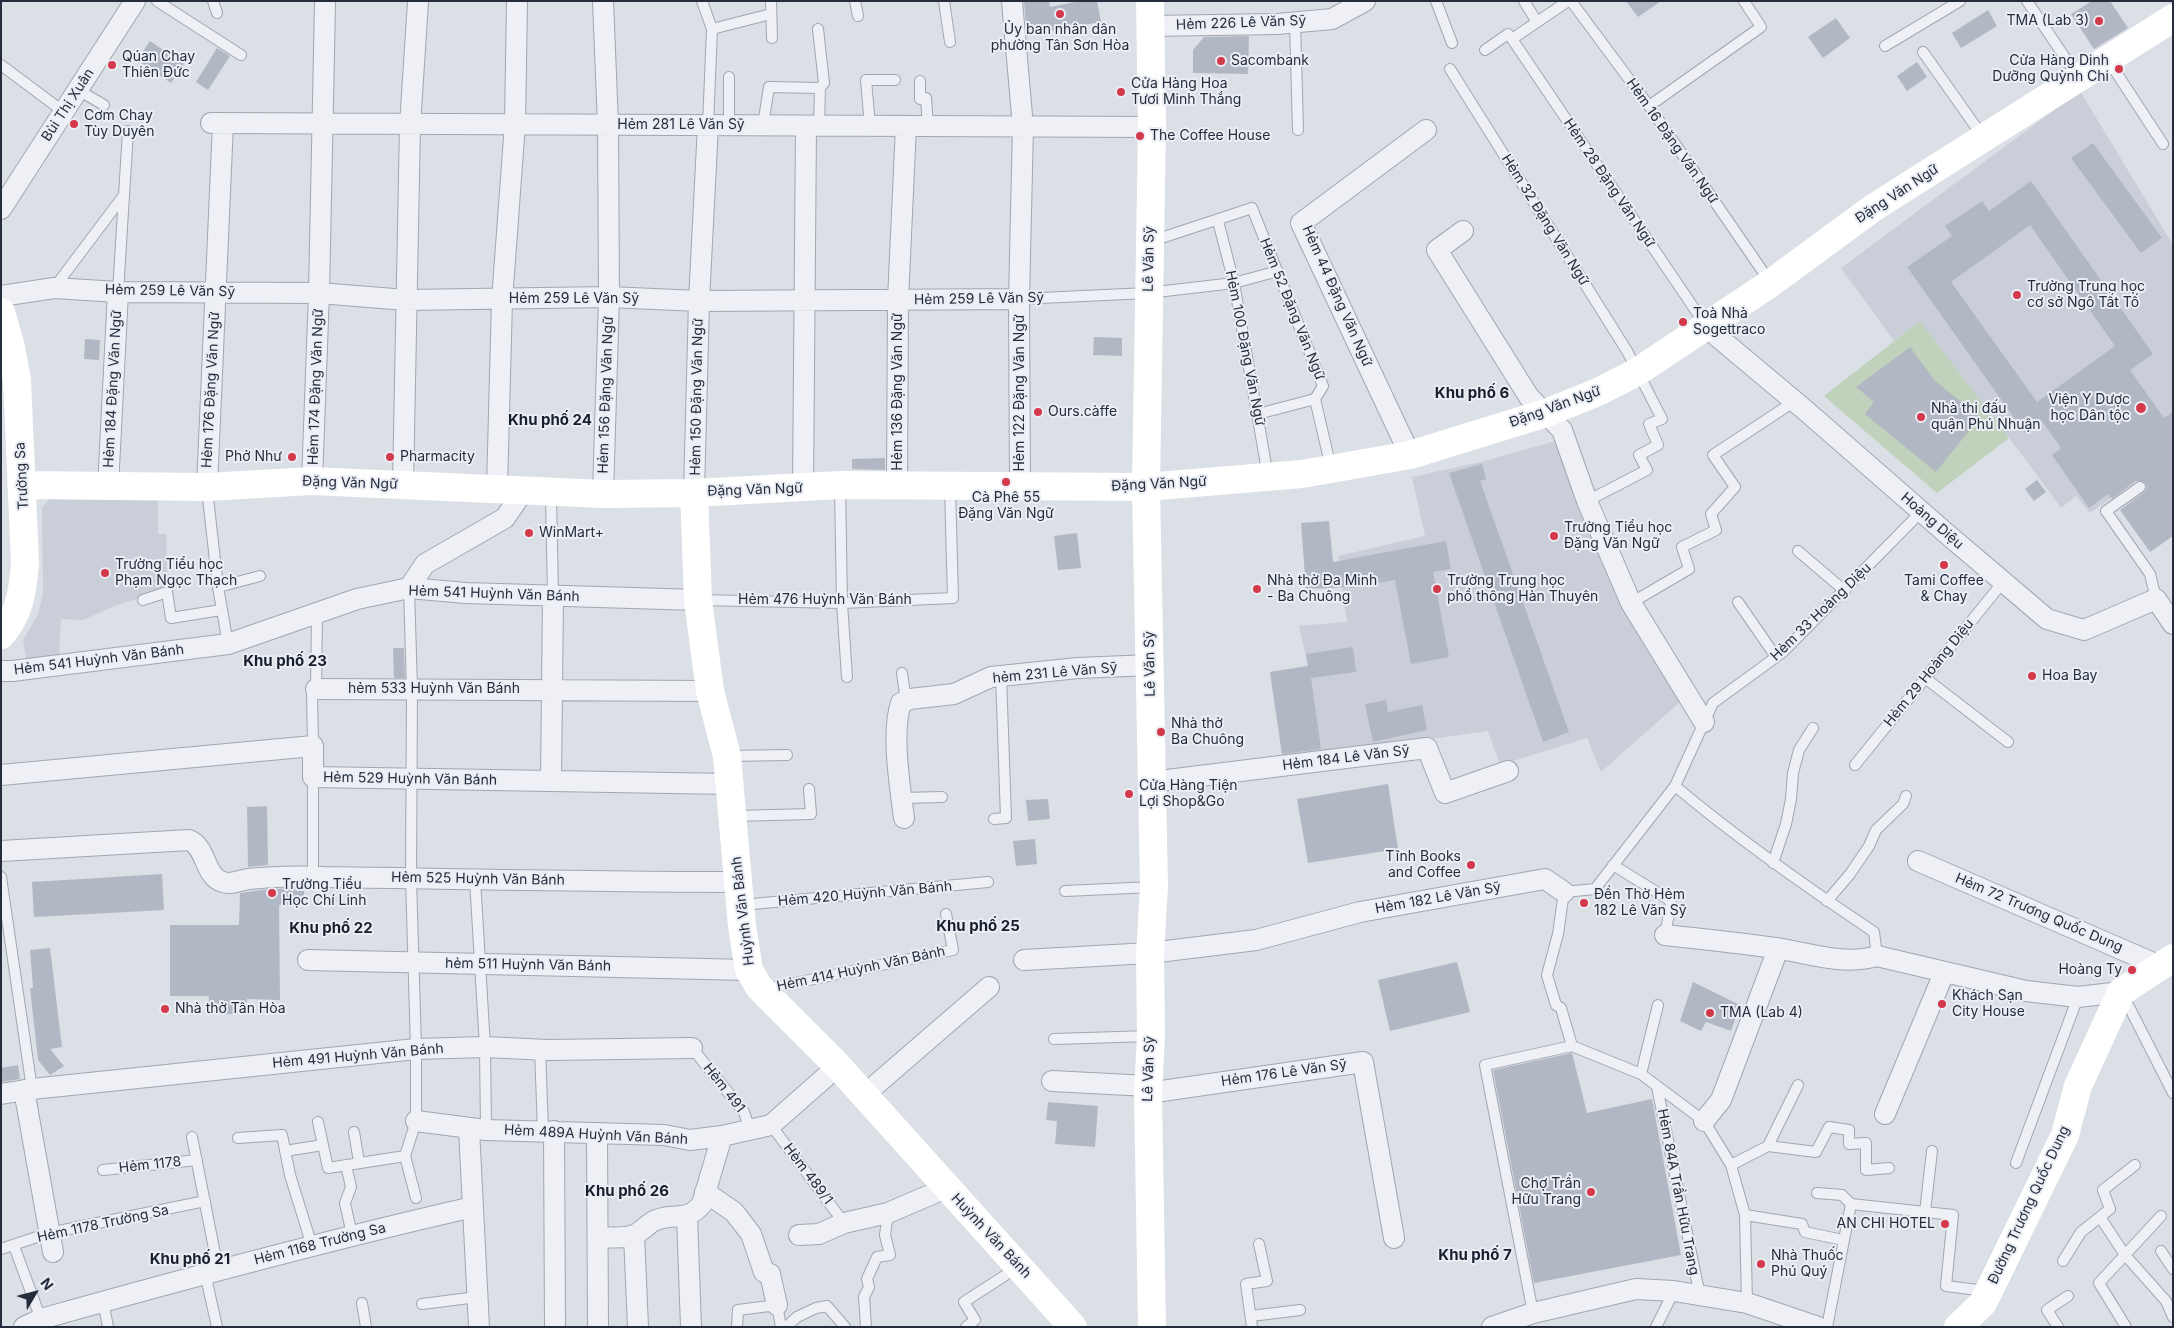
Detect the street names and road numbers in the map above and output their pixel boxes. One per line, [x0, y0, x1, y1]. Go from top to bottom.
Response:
street label: Hẻm 226 Lê Văn Sỹ [1176, 12, 1306, 34]
street label: Bùi Thị Xuân [38, 65, 98, 145]
street label: Hẻm 16 Đặng Văn Ngữ [1622, 75, 1722, 207]
street label: Hẻm 28 Đặng Văn Ngữ [1560, 116, 1658, 250]
street label: Hẻm 281 Lê Văn Sỹ [617, 117, 745, 133]
street label: Hẻm 32 Đặng Văn Ngữ [1498, 151, 1592, 289]
street label: Đặng Văn Ngữ [1852, 161, 1942, 227]
street label: Hẻm 44 Đặng Văn Ngữ [1298, 223, 1376, 369]
street label: Lê Văn Sỹ [1140, 226, 1158, 292]
street label: Hẻm 52 Đặng Văn Ngữ [1256, 236, 1328, 382]
street label: Hẻm 100 Đặng Văn Ngữ [1222, 269, 1268, 427]
street label: Hẻm 259 Lê Văn Sỹ [105, 281, 235, 301]
street label: Hẻm 259 Lê Văn Sỹ [914, 289, 1044, 309]
street label: Hẻm 259 Lê Văn Sỹ [509, 291, 639, 307]
street label: Hẻm 174 Đặng Văn Ngữ [305, 309, 327, 465]
street label: Hẻm 184 Đặng Văn Ngữ [100, 310, 126, 468]
street label: Hẻm 176 Đặng Văn Ngữ [199, 311, 223, 469]
street label: Hẻm 136 Đặng Văn Ngữ [890, 313, 906, 471]
street label: Hẻm 122 Đặng Văn Ngữ [1012, 314, 1028, 472]
street label: Hẻm 156 Đặng Văn Ngữ [595, 316, 617, 474]
street label: Hẻm 150 Đặng Văn Ngữ [687, 318, 707, 476]
street label: Đặng Văn Ngữ [1507, 383, 1603, 431]
street label: Trường Sa [12, 442, 32, 510]
street label: Đặng Văn Ngữ [302, 473, 398, 493]
street label: Đặng Văn Ngữ [1111, 473, 1207, 495]
street label: Đặng Văn Ngữ [707, 480, 803, 500]
street label: Hoàng Diệu [1897, 489, 1967, 553]
street label: Hẻm 33 Hoàng Diệu [1767, 560, 1875, 664]
street label: Hẻm 541 Huỳnh Văn Bánh [408, 583, 580, 605]
street label: Hẻm 476 Huỳnh Văn Bánh [738, 592, 912, 608]
street label: Hẻm 29 Hoàng Diệu [1880, 616, 1978, 730]
street label: Lê Văn Sỹ [1141, 631, 1159, 697]
street label: Hẻm 541 Huỳnh Văn Bánh [13, 641, 185, 679]
street label: hẻm 231 Lê Văn Sỹ [992, 659, 1118, 687]
street label: hẻm 533 Huỳnh Văn Bánh [348, 681, 520, 697]
street label: Hẻm 184 Lê Văn Sỹ [1281, 742, 1411, 774]
street label: Hẻm 529 Huỳnh Văn Bánh [323, 769, 497, 789]
street label: Huỳnh Văn Bánh [728, 856, 758, 966]
street label: Hẻm 525 Huỳnh Văn Bánh [391, 869, 565, 889]
street label: Hẻm 72 Trương Quốc Dung [1953, 870, 2125, 956]
street label: Hẻm 420 Huỳnh Văn Bánh [777, 878, 953, 910]
street label: Hẻm 182 Lê Văn Sỹ [1374, 879, 1502, 917]
street label: Hẻm 414 Huỳnh Văn Bánh [775, 943, 947, 995]
street label: hẻm 511 Huỳnh Văn Bánh [445, 955, 611, 975]
street label: Lê Văn Sỹ [1139, 1036, 1159, 1102]
street label: Hẻm 491 Huỳnh Văn Bánh [272, 1040, 444, 1072]
street label: Hẻm 176 Lê Văn Sỹ [1220, 1056, 1348, 1090]
street label: Hẻm 491 [699, 1060, 749, 1116]
street label: Hẻm 84A Trần Hữu Trang [1654, 1107, 1702, 1277]
street label: Hẻm 489A Huỳnh Văn Bánh [503, 1122, 689, 1148]
street label: Đường Trương Quốc Dung [1985, 1123, 2073, 1287]
street label: Hèm 489/1 [780, 1140, 836, 1208]
street label: Hẻm 1178 [118, 1153, 182, 1177]
street label: Huỳnh Văn Bánh [947, 1190, 1035, 1282]
street label: Hẻm 1178 Trường Sa [36, 1202, 170, 1246]
street label: Hẻm 1168 Trường Sa [252, 1220, 388, 1268]

